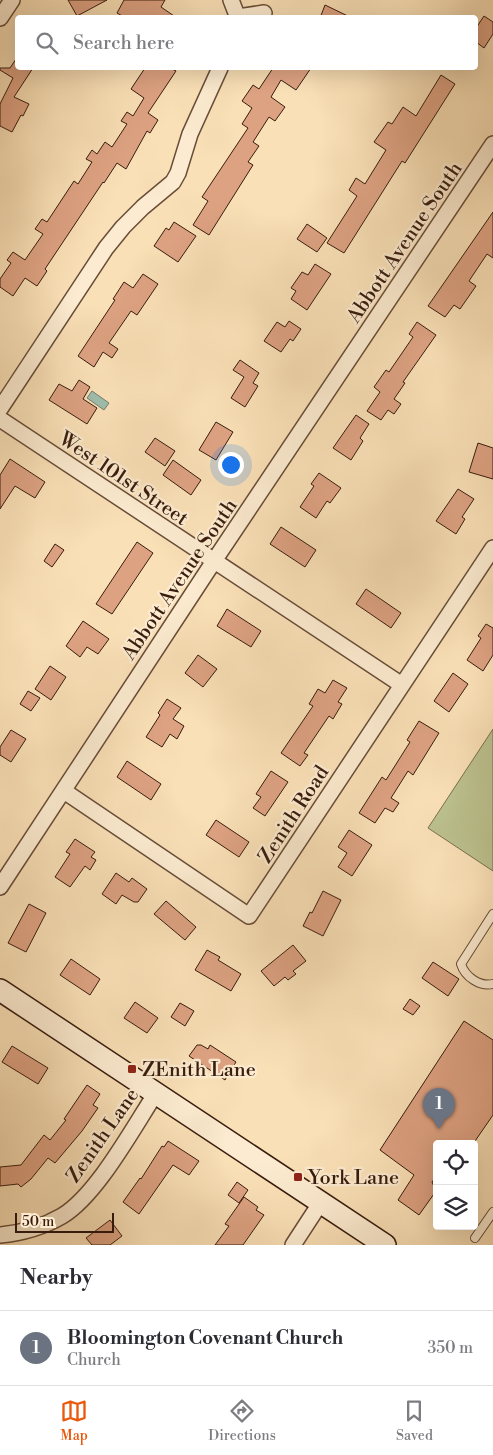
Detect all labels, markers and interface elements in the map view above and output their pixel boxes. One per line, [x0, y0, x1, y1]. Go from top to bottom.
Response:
search box [15, 15, 478, 70]
icon: search [33, 29, 61, 57]
text: Search here [73, 31, 174, 55]
street label: Abbott Avenue South [341, 157, 468, 329]
street label: West 101st Street [53, 426, 193, 532]
your location [218, 452, 244, 478]
street label: Abbott Avenue South [116, 494, 243, 666]
street label: Zenith Road [254, 761, 335, 868]
place label: ZEnith Lane [142, 1058, 256, 1083]
marker: ZEnith Lane [126, 1063, 138, 1075]
street label: Zenith Lane [61, 1084, 145, 1188]
pin: 1 [423, 1088, 455, 1129]
map controls [433, 1140, 478, 1230]
button: locate [433, 1140, 478, 1185]
place label: York Lane [307, 1166, 399, 1191]
marker: York Lane [292, 1171, 304, 1183]
button: layers [433, 1185, 478, 1230]
scale bar [15, 1210, 114, 1233]
text: 50 m [22, 1213, 54, 1231]
text: Nearby [20, 1265, 93, 1291]
text: Bloomington Covenant Church [67, 1326, 343, 1350]
text: 1 [32, 1338, 40, 1358]
text: 350 m [427, 1338, 473, 1358]
text: Church [67, 1350, 121, 1370]
tab: Map [60, 1397, 88, 1445]
tab: Directions [208, 1397, 276, 1445]
tab: Saved [396, 1397, 433, 1445]

